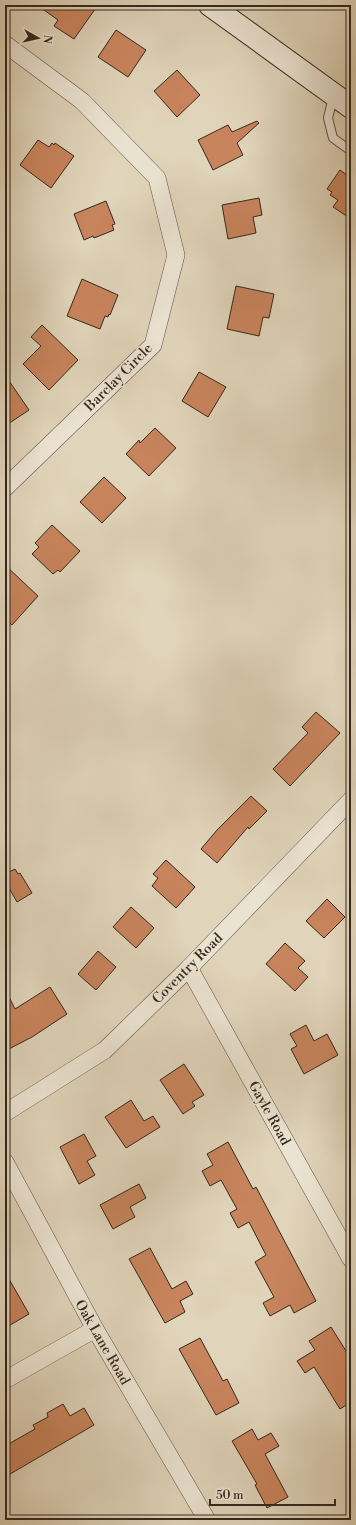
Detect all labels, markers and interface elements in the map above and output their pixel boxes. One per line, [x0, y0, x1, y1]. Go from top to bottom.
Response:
north arrow [18, 18, 58, 58]
text: N [39, 34, 54, 45]
street label: Barclay Circle [80, 340, 156, 416]
street label: Coventry Road [148, 929, 227, 1008]
street label: Gayle Road [244, 1078, 294, 1149]
street label: Oak Lane Road [71, 1297, 134, 1388]
scale bar [210, 1481, 335, 1507]
text: 50 m [216, 1488, 244, 1503]

